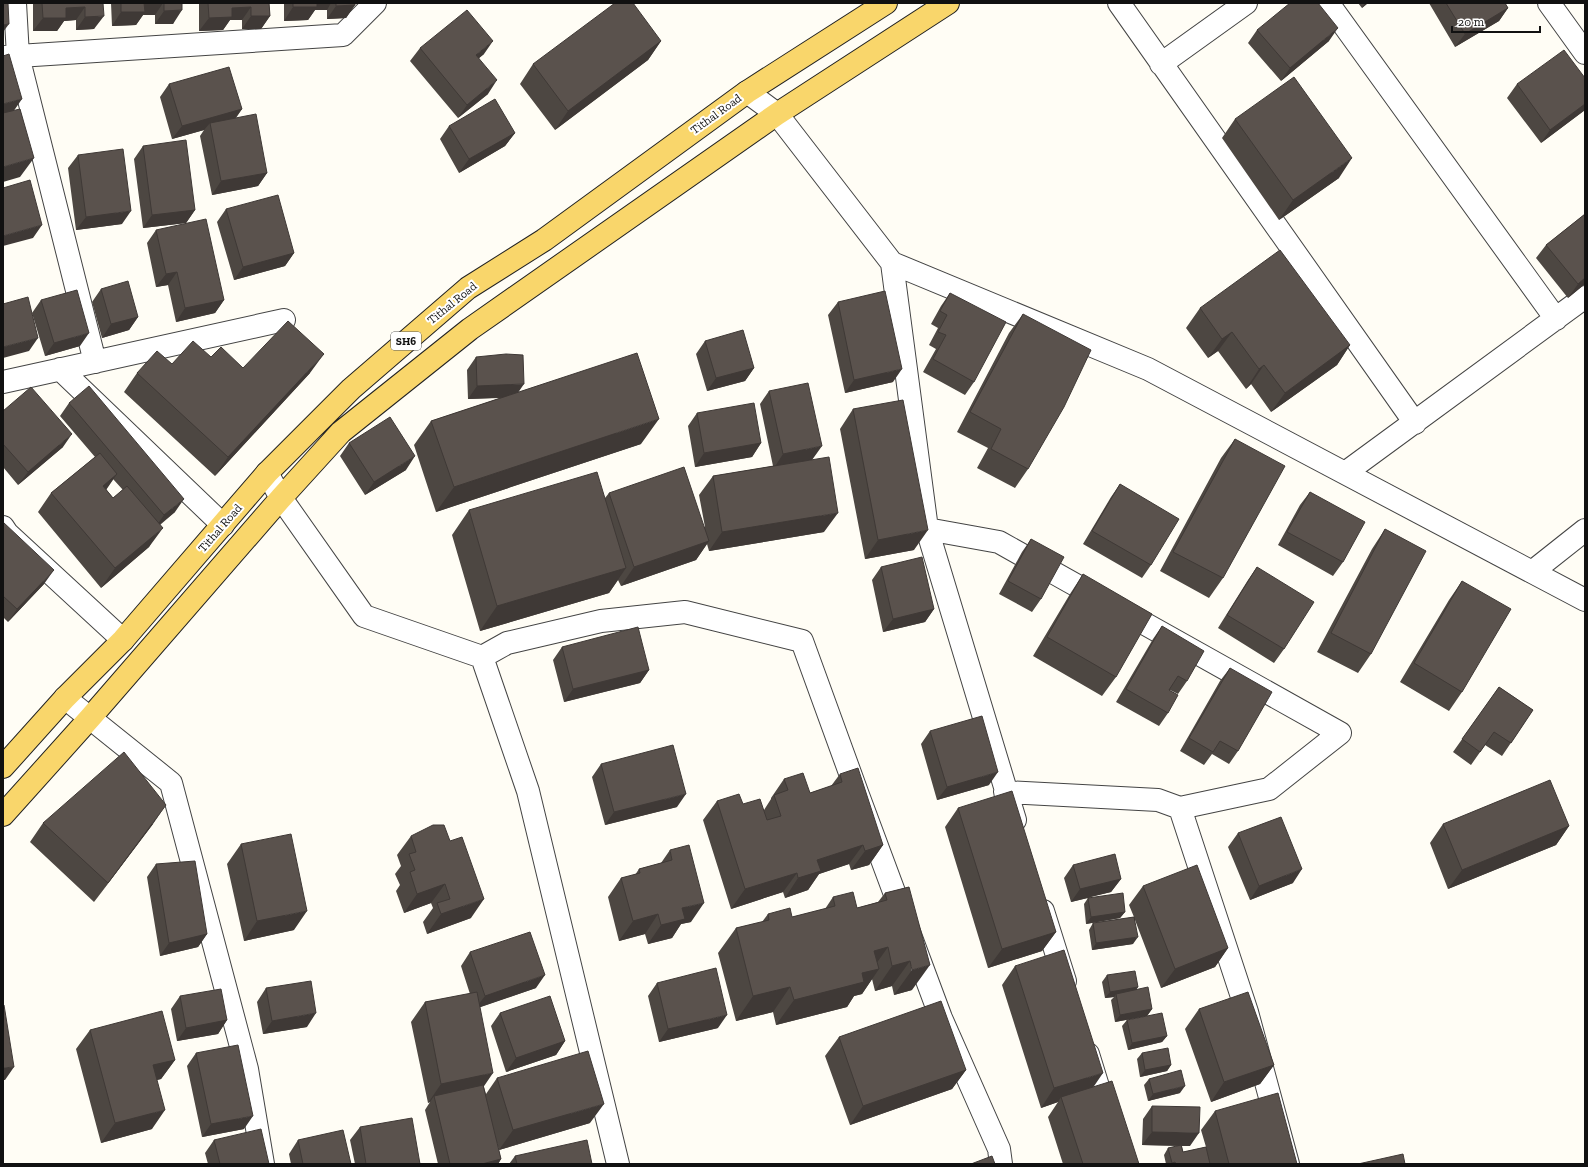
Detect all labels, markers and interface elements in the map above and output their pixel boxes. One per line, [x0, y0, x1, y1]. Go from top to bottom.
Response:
scale bar [1452, 8, 1540, 34]
text: 20 m [1458, 15, 1485, 29]
street label: Tithal Road [688, 91, 745, 137]
street label: Tithal Road [424, 279, 480, 327]
road number: SH6 [391, 332, 421, 350]
street label: Tithal Road [195, 501, 245, 555]

